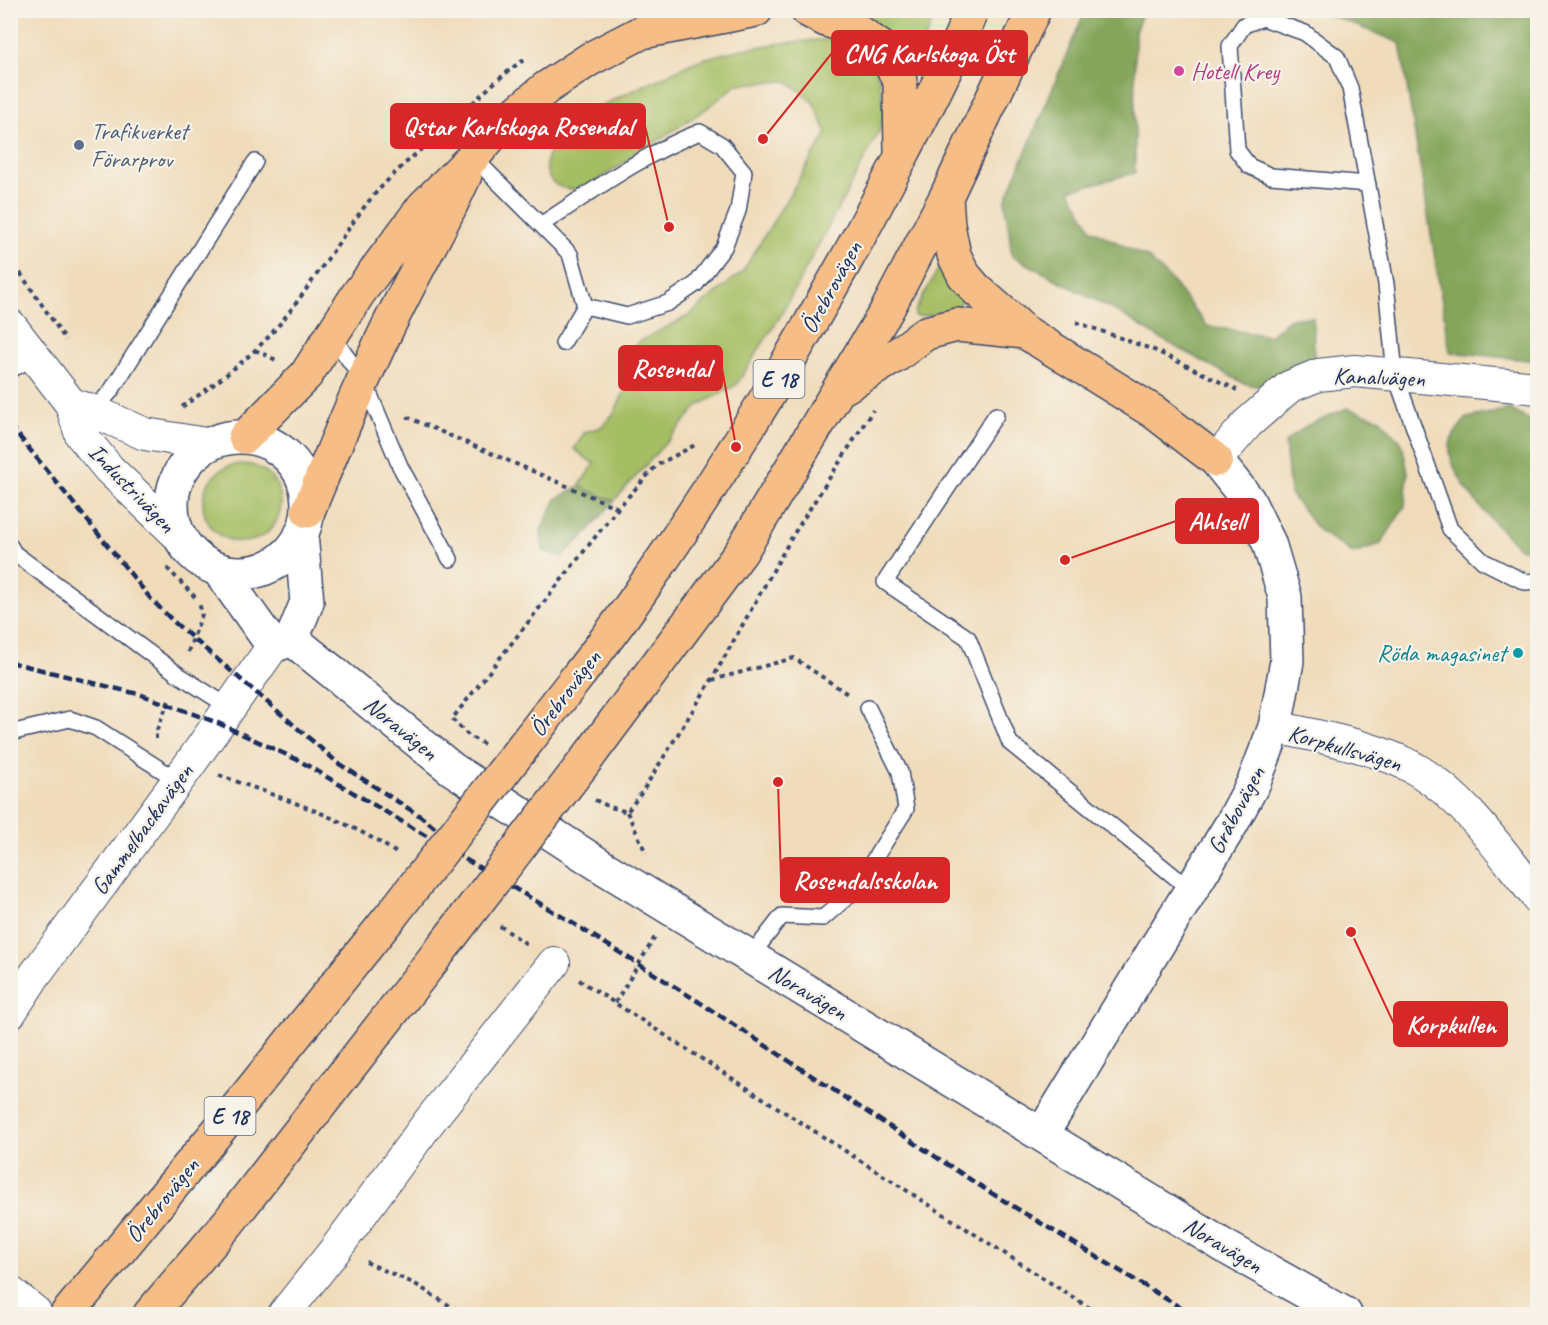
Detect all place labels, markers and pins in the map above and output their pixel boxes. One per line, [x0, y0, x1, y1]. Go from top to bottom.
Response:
callout: CNG Karlskoga Öst [832, 31, 1027, 75]
place label: Hotell Krey [1191, 56, 1281, 86]
marker: Hotell Krey [1172, 64, 1186, 78]
callout: Qstar Karlskoga Rosendal [391, 104, 645, 148]
place label: Trafikverket Förarprov [91, 116, 191, 174]
marker: Trafikverket Förarprov [72, 138, 86, 152]
callout: Rosendal [619, 346, 722, 390]
callout: Ahlsell [1176, 499, 1258, 543]
place label: Röda magasinet [1377, 638, 1509, 668]
marker: Röda magasinet [1511, 646, 1525, 660]
callout: Rosendalsskolan [781, 858, 949, 902]
callout: Korpkullen [1394, 1002, 1507, 1046]

